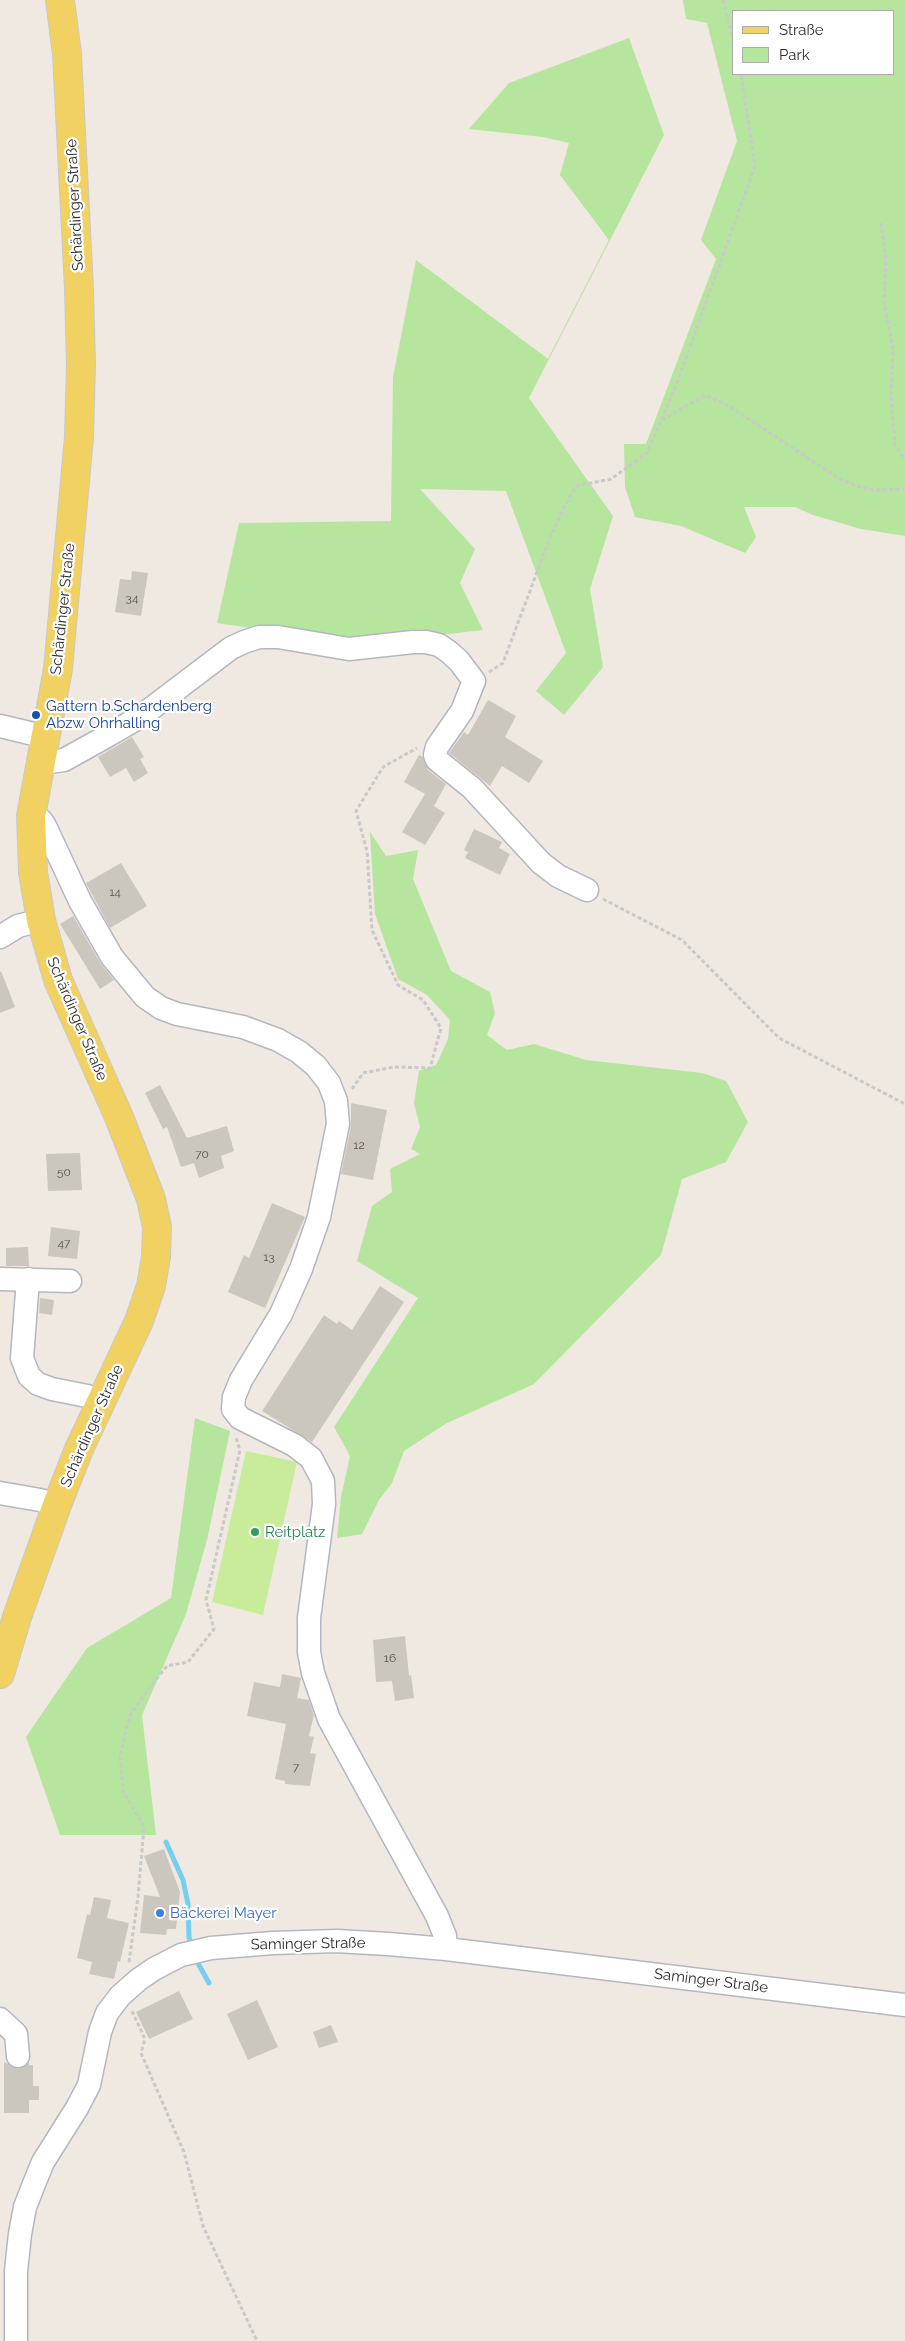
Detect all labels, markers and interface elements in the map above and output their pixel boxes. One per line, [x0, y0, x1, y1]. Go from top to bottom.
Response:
legend [732, 10, 895, 75]
text: Straße [779, 21, 823, 39]
text: Park [779, 46, 810, 64]
street label: Schärdinger Straße [63, 138, 87, 272]
street label: Schärdinger Straße [47, 542, 79, 676]
house number: 34 [126, 591, 138, 605]
place label: Gattern b.Schardenberg Abzw Ohrhalling [46, 697, 212, 732]
marker: Gattern b.Schardenberg Abzw Ohrhalling [30, 709, 42, 721]
house number: 14 [109, 885, 121, 899]
street label: Schärdinger Straße [43, 955, 111, 1083]
house number: 12 [353, 1138, 365, 1152]
house number: 70 [195, 1147, 209, 1161]
house number: 50 [57, 1165, 71, 1179]
house number: 47 [58, 1236, 70, 1250]
house number: 13 [263, 1250, 275, 1264]
street label: Schärdinger Straße [57, 1362, 127, 1490]
place label: Reitplatz [265, 1523, 326, 1541]
marker: Reitplatz [249, 1526, 261, 1538]
house number: 16 [384, 1651, 396, 1665]
house number: 7 [293, 1760, 299, 1774]
place label: Bäckerei Mayer [170, 1904, 277, 1922]
marker: Bäckerei Mayer [154, 1907, 166, 1919]
street label: Saminger Straße [250, 1934, 366, 1954]
street label: Saminger Straße [653, 1965, 769, 1997]

